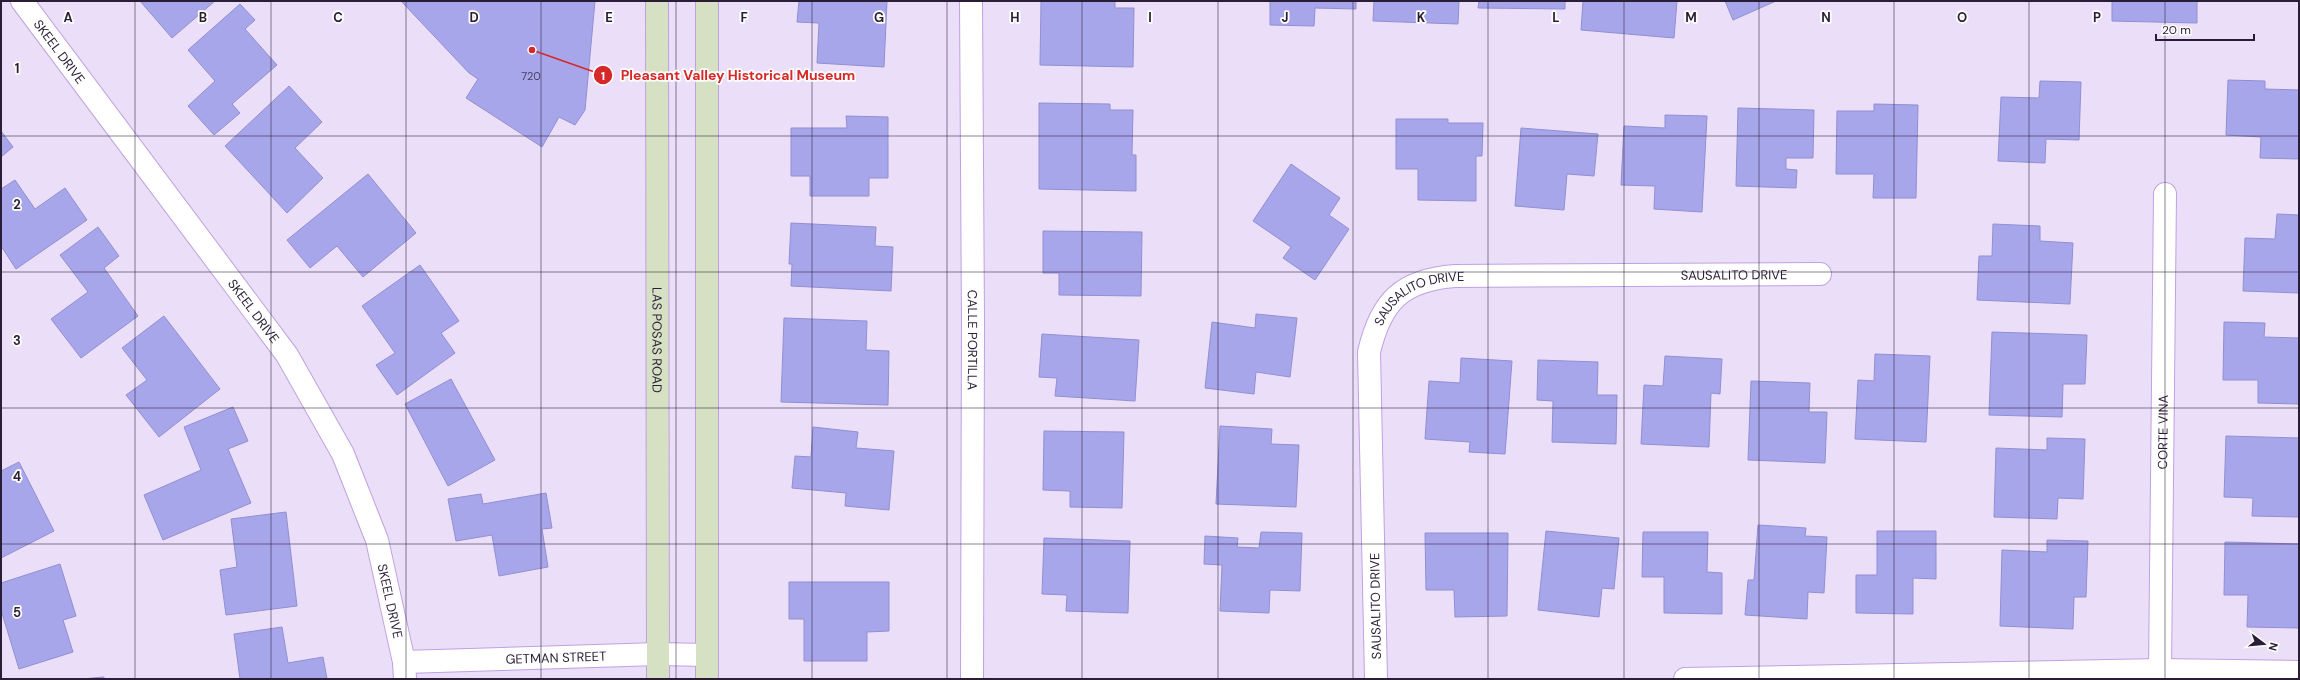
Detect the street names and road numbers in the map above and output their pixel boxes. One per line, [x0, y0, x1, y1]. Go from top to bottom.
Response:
street label: SKEEL DRIVE [30, 16, 89, 87]
street label: SAUSALITO DRIVE [1681, 266, 1787, 284]
street label: SAUSALITO DRIVE [1370, 268, 1464, 328]
street label: SKEEL DRIVE [224, 276, 283, 347]
street label: LAS POSAS ROAD [648, 287, 666, 393]
street label: CALLE PORTILLA [964, 290, 981, 391]
street label: CORTE VINA [2154, 394, 2172, 469]
street label: SAUSALITO DRIVE [1366, 553, 1385, 659]
street label: SKEEL DRIVE [374, 562, 407, 640]
street label: GETMAN STREET [505, 648, 607, 668]

